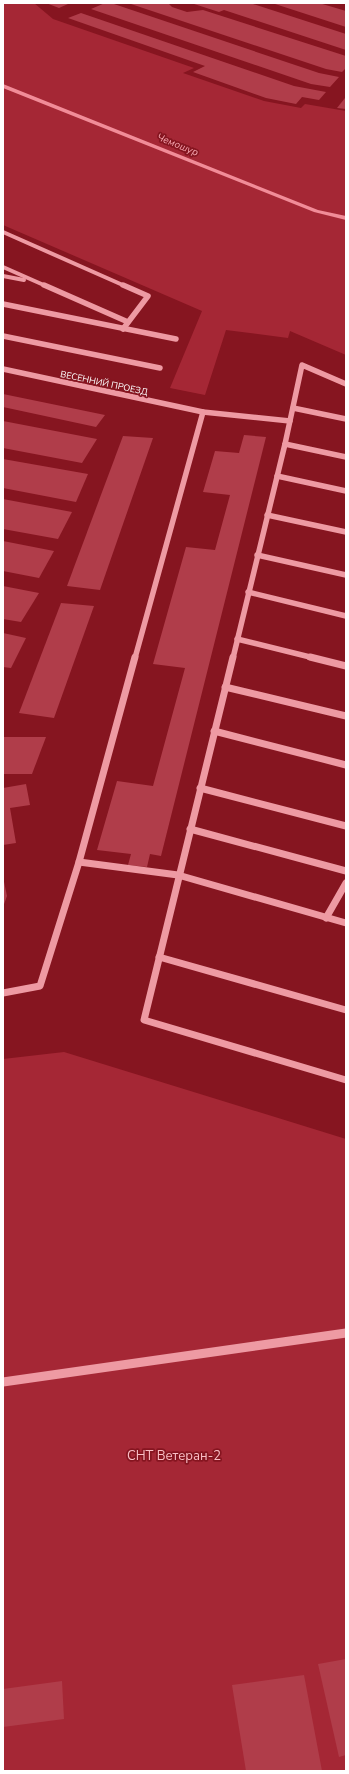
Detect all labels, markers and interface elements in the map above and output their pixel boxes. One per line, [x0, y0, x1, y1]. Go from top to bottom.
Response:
water label: Чемошур [155, 130, 201, 160]
street label: ВЕСЕННИЙ ПРОЕЗД [59, 368, 149, 398]
park label: СНТ Ветеран-2 [127, 1447, 221, 1465]

